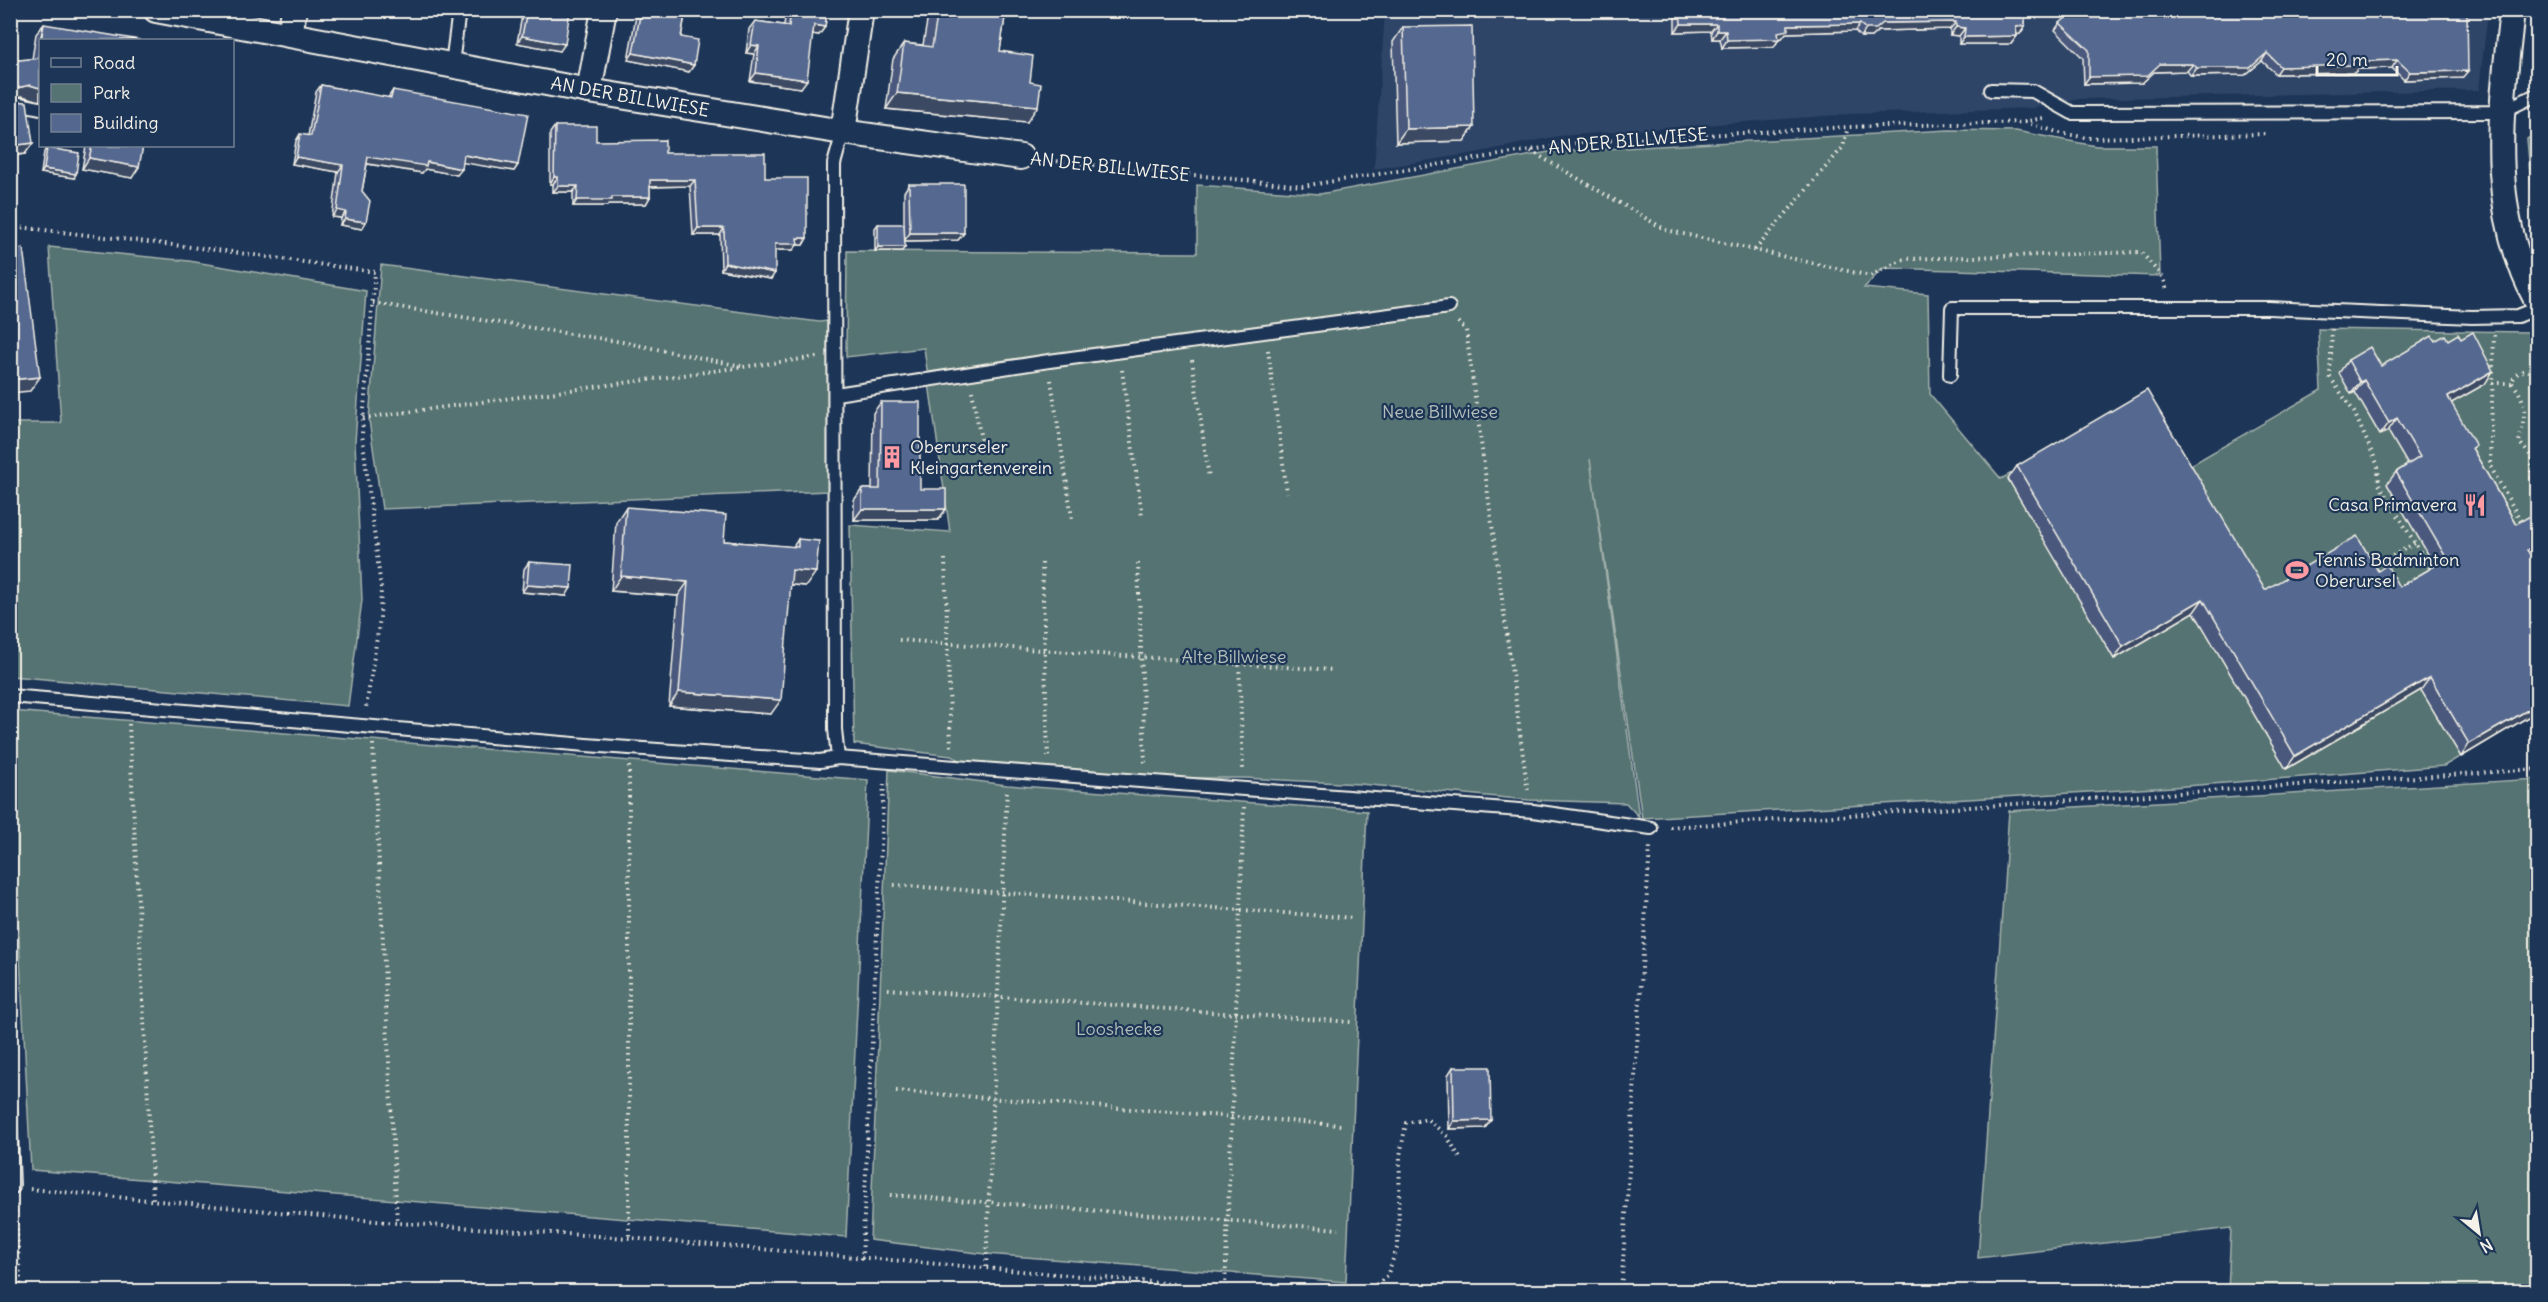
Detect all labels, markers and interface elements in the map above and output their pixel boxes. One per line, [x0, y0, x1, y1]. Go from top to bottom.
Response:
legend [39, 39, 234, 147]
scale bar [2317, 39, 2396, 77]
text: 20 m [2326, 48, 2368, 71]
text: Road [93, 51, 136, 74]
street label: AN DER BILLWIESE [549, 71, 711, 122]
text: Park [93, 81, 130, 104]
text: Building [93, 111, 158, 134]
street label: AN DER BILLWIESE [1547, 122, 1709, 159]
street label: AN DER BILLWIESE [1029, 147, 1191, 186]
park label: Neue Billwiese [1382, 400, 1498, 423]
place label: Oberurseler Kleingartenverein [910, 435, 1052, 479]
building icon: Oberurseler Kleingartenverein [879, 444, 905, 470]
restaurant icon: Casa Primavera [2462, 492, 2488, 518]
place label: Casa Primavera [2328, 493, 2457, 516]
place label: Tennis Badminton Oberursel [2315, 548, 2459, 592]
sports icon: Tennis Badminton Oberursel [2284, 557, 2310, 583]
park label: Alte Billwiese [1181, 645, 1287, 668]
park label: Looshecke [1076, 1017, 1162, 1040]
north arrow [2449, 1203, 2509, 1263]
text: N [2477, 1235, 2496, 1257]

